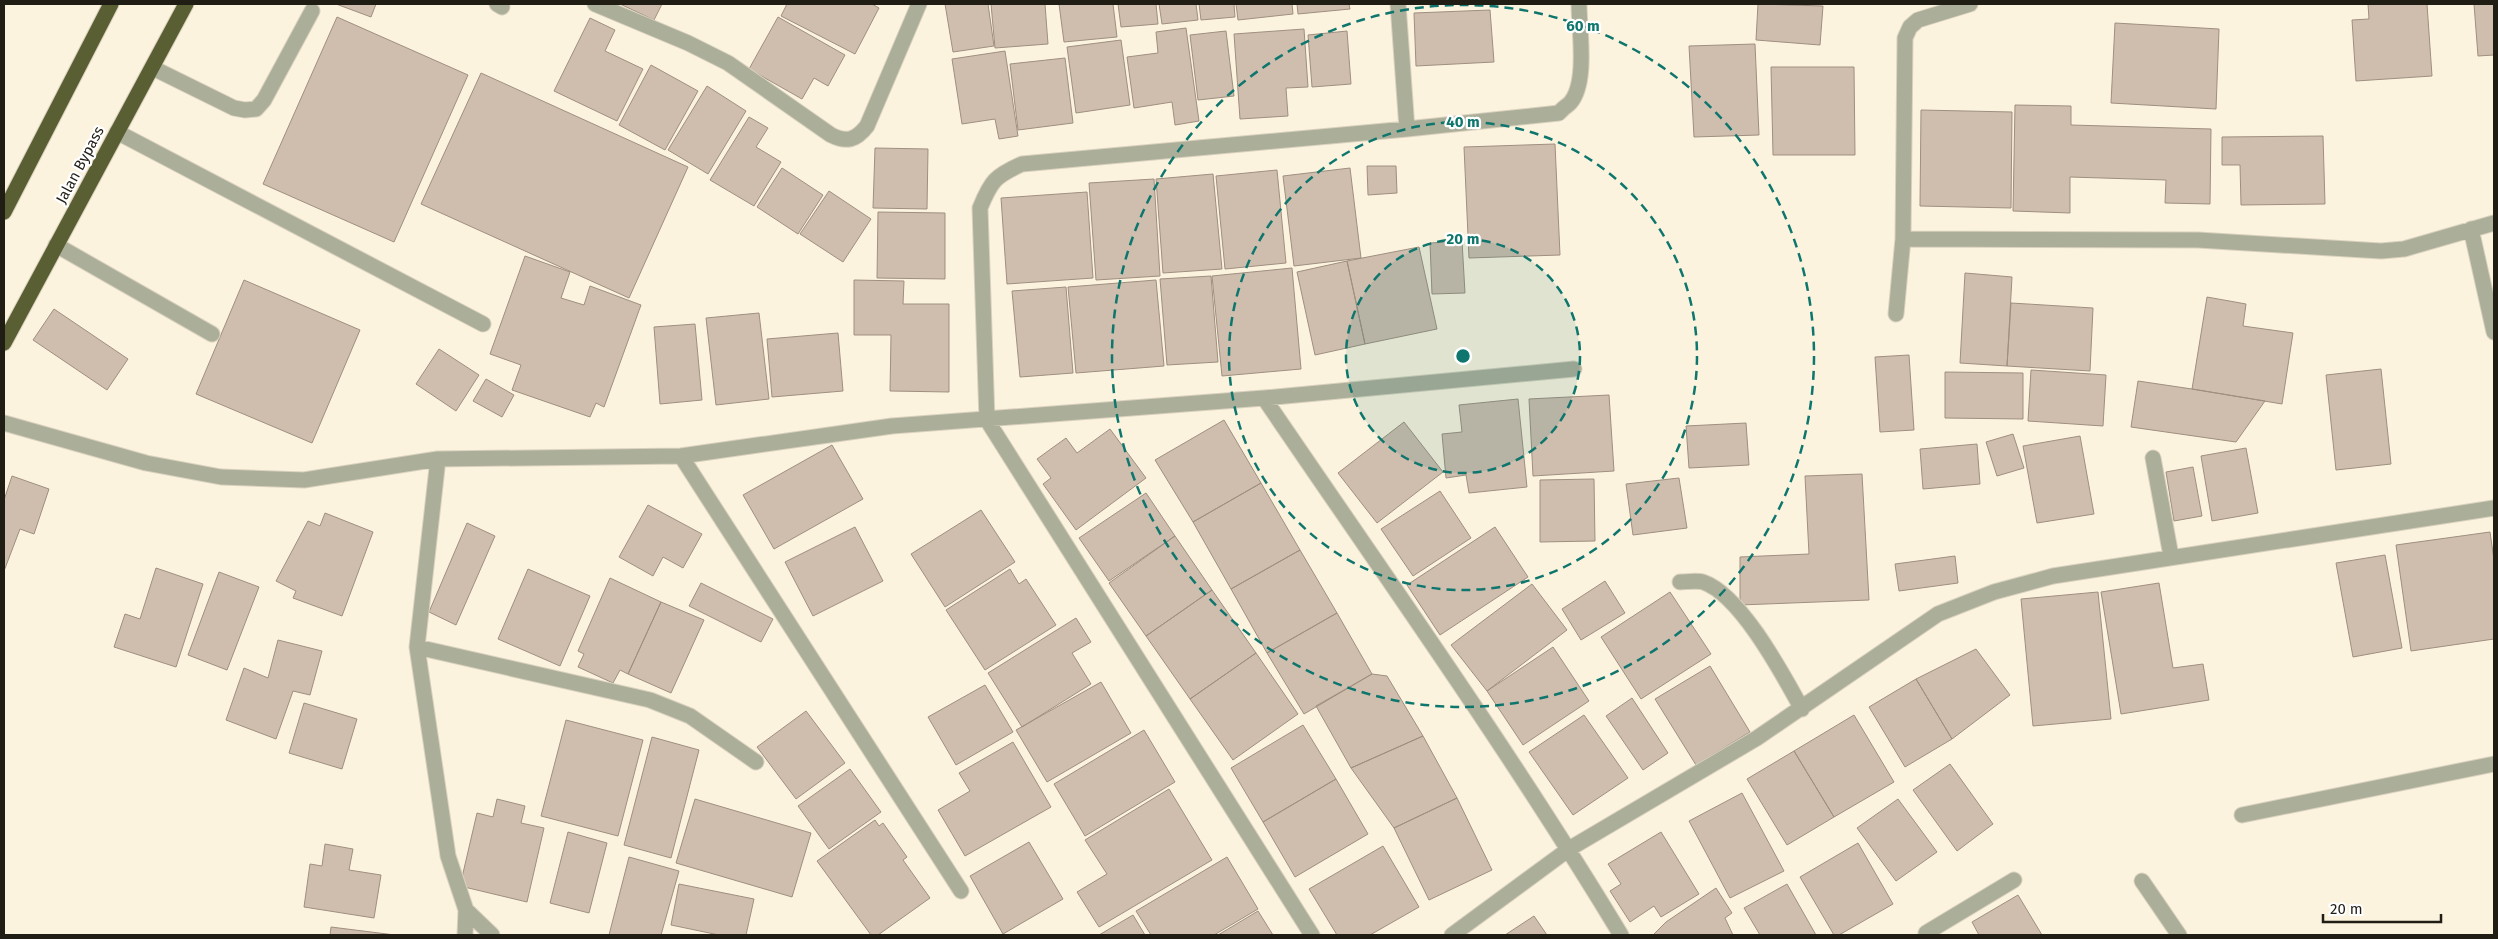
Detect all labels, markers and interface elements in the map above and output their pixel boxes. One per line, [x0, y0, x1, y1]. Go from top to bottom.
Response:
text: 60 m [1566, 17, 1600, 35]
text: 40 m [1446, 113, 1480, 131]
street label: Jalan Bypass [52, 123, 108, 207]
text: 20 m [1447, 230, 1479, 248]
centre of rings [1454, 347, 1472, 365]
scale bar [2323, 892, 2440, 924]
text: 20 m [2330, 900, 2363, 918]

